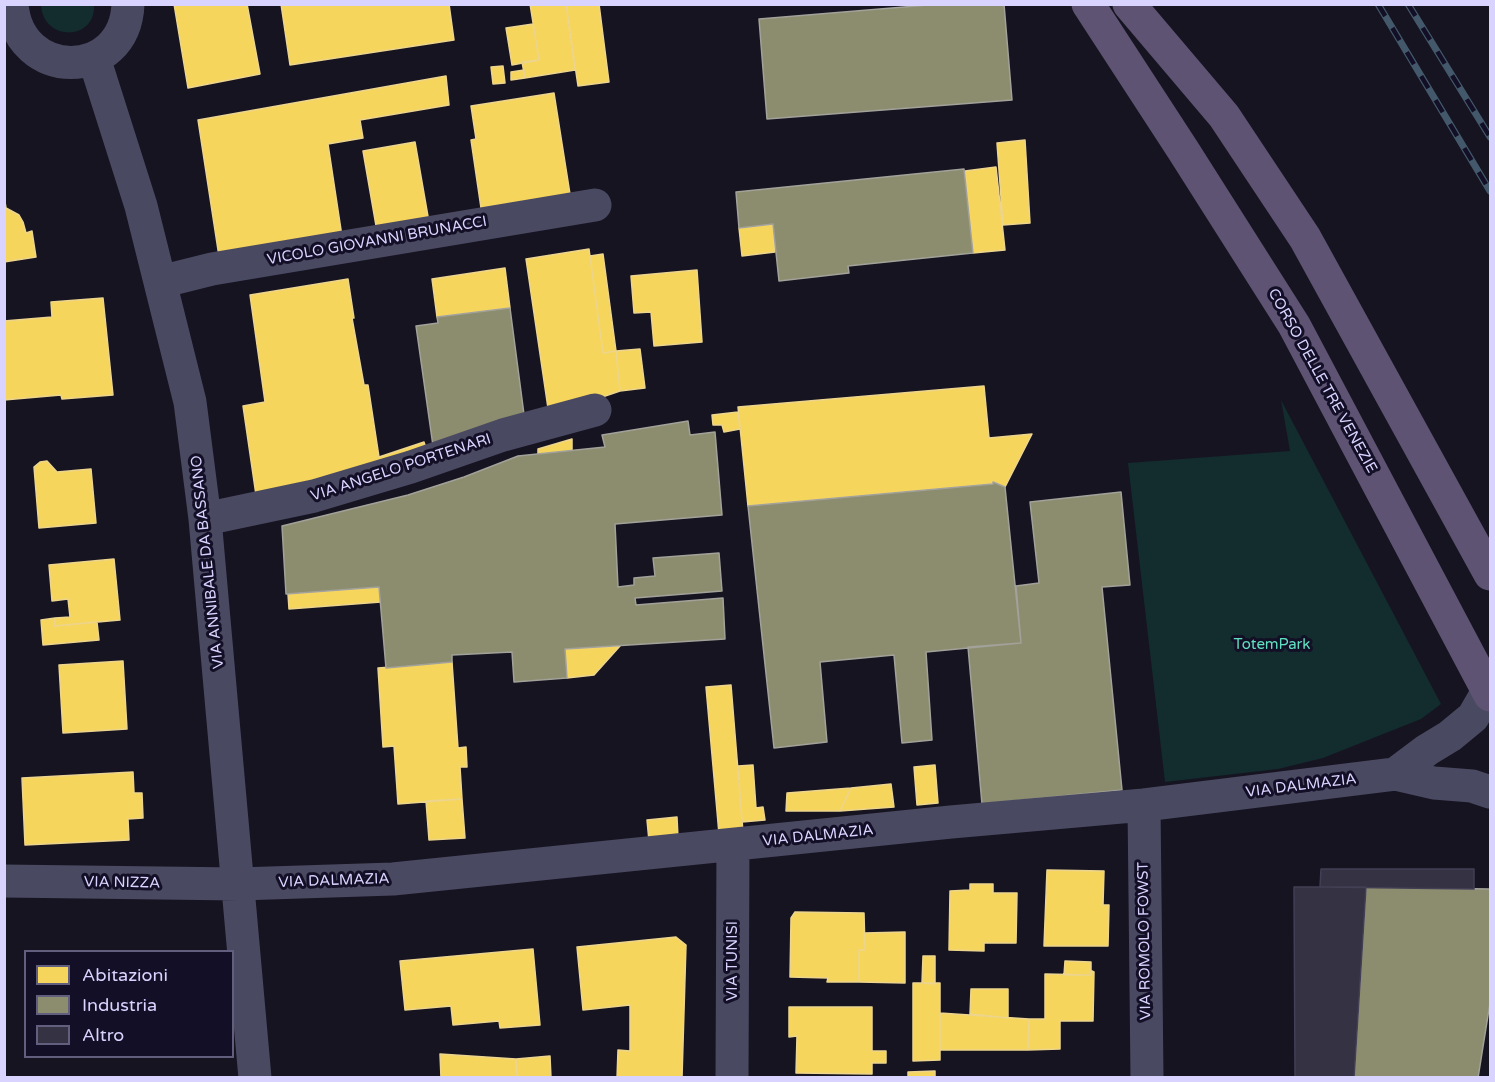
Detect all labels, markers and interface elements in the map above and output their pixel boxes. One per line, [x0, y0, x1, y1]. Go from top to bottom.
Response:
street label: VICOLO GIOVANNI BRUNACCI [266, 213, 488, 269]
street label: CORSO DELLE TRE VENEZIE [1264, 286, 1380, 476]
street label: VIA ANGELO PORTENARI [309, 430, 493, 506]
street label: VIA ANNIBALE DA BASSANO [188, 454, 228, 670]
park label: TotemPark [1234, 636, 1310, 654]
street label: VIA DALMAZIA [1245, 770, 1357, 802]
street label: VIA DALMAZIA [762, 821, 874, 851]
street label: VIA ROMOLO FOWST [1135, 862, 1155, 1020]
street label: VIA DALMAZIA [278, 870, 390, 892]
street label: VIA NIZZA [84, 873, 160, 893]
street label: VIA TUNISI [724, 921, 742, 1001]
legend [24, 950, 234, 1058]
text: Abitazioni [82, 964, 168, 986]
text: Industria [82, 994, 157, 1016]
text: Altro [82, 1024, 124, 1046]

